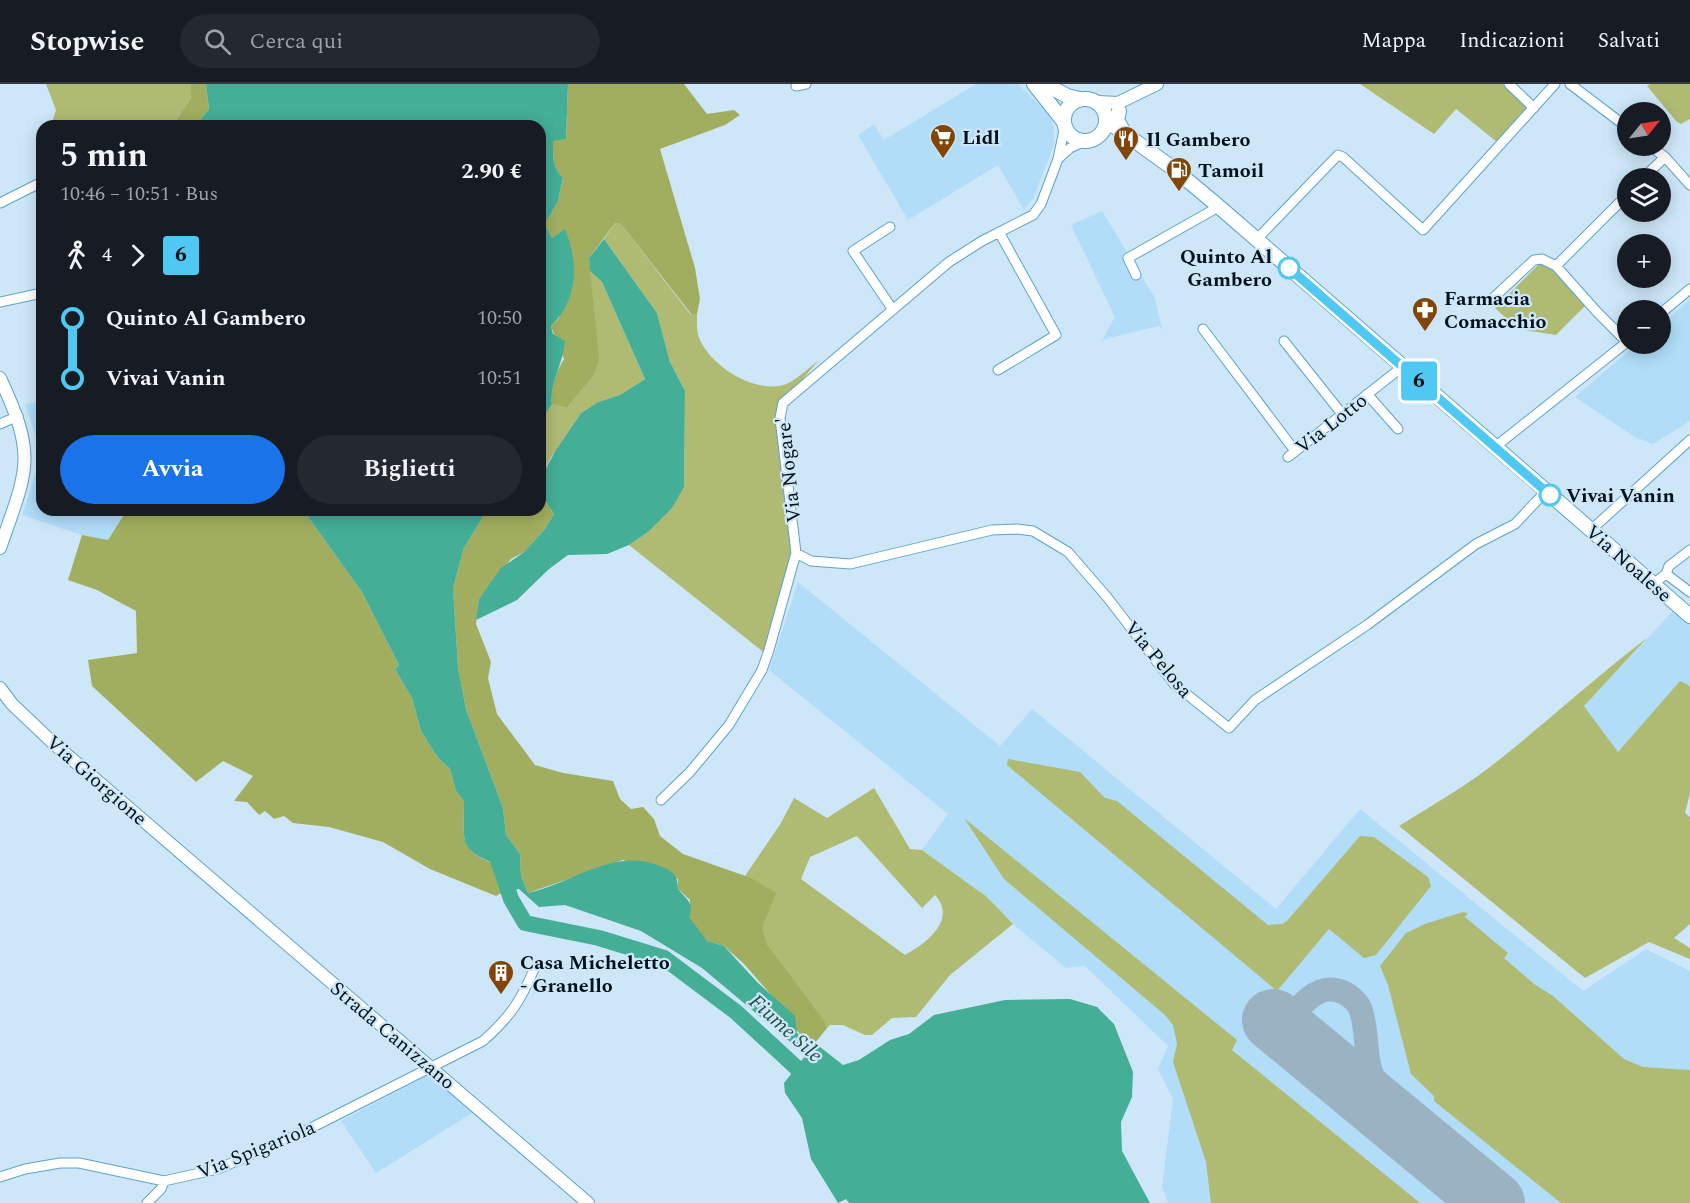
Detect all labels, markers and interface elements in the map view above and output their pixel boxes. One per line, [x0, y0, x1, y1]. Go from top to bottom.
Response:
search box [180, 14, 600, 68]
text: Stopwise [30, 20, 144, 63]
icon: search [201, 25, 234, 58]
text: Cerca qui [249, 25, 343, 58]
text: Mappa [1362, 25, 1426, 57]
text: Indicazioni [1459, 25, 1565, 57]
text: Salvati [1598, 25, 1660, 57]
north arrow [1617, 102, 1671, 156]
map controls [1617, 102, 1671, 354]
supermarket icon: Lidl [928, 122, 958, 160]
place label: Lidl [962, 123, 1000, 153]
restaurant icon: Il Gambero [1111, 124, 1141, 162]
place label: Il Gambero [1146, 125, 1250, 155]
text: 5 min [60, 131, 148, 181]
text: 2.90 € [461, 155, 522, 188]
fuel station icon: Tamoil [1164, 155, 1194, 193]
place label: Tamoil [1198, 156, 1264, 186]
button: layers [1617, 168, 1671, 222]
text: 10:46 – 10:51 · Bus [60, 179, 218, 209]
button: + [1617, 234, 1671, 288]
icon: walk [60, 239, 93, 272]
icon: forward [121, 239, 154, 272]
text: 6 [175, 239, 187, 271]
text: 4 [102, 240, 112, 270]
place label: Quinto Al Gambero [1180, 242, 1272, 295]
marker: Quinto Al Gambero [1278, 257, 1300, 279]
place label: Farmacia Comacchio [1444, 284, 1547, 337]
pharmacy icon: Farmacia Comacchio [1410, 295, 1440, 333]
button: − [1617, 300, 1671, 354]
text: Quinto Al Gambero [106, 302, 306, 335]
text: 10:50 [477, 303, 522, 333]
text: Vivai Vanin [106, 362, 226, 395]
line badge: 6 [1400, 362, 1438, 400]
text: 10:51 [477, 363, 522, 393]
text: 6 [1413, 365, 1425, 397]
street label: Via Lotto [1289, 386, 1374, 462]
street label: Via Nogare' [769, 416, 809, 524]
button: Avvia [60, 435, 285, 504]
button: Biglietti [297, 435, 522, 504]
place label: Vivai Vanin [1566, 481, 1675, 511]
marker: Vivai Vanin [1539, 484, 1561, 506]
street label: Via Noalese [1578, 518, 1678, 610]
street label: Via Pelosa [1117, 614, 1200, 705]
street label: Via Giorgione [39, 728, 154, 833]
place label: Casa Micheletto - Granello [520, 948, 670, 1001]
building icon: Casa Micheletto - Granello [486, 958, 516, 996]
street label: Strada Canizzano [323, 974, 462, 1097]
water label: Fiume Sile [741, 987, 830, 1071]
street label: Via Spigariola [193, 1112, 320, 1187]

